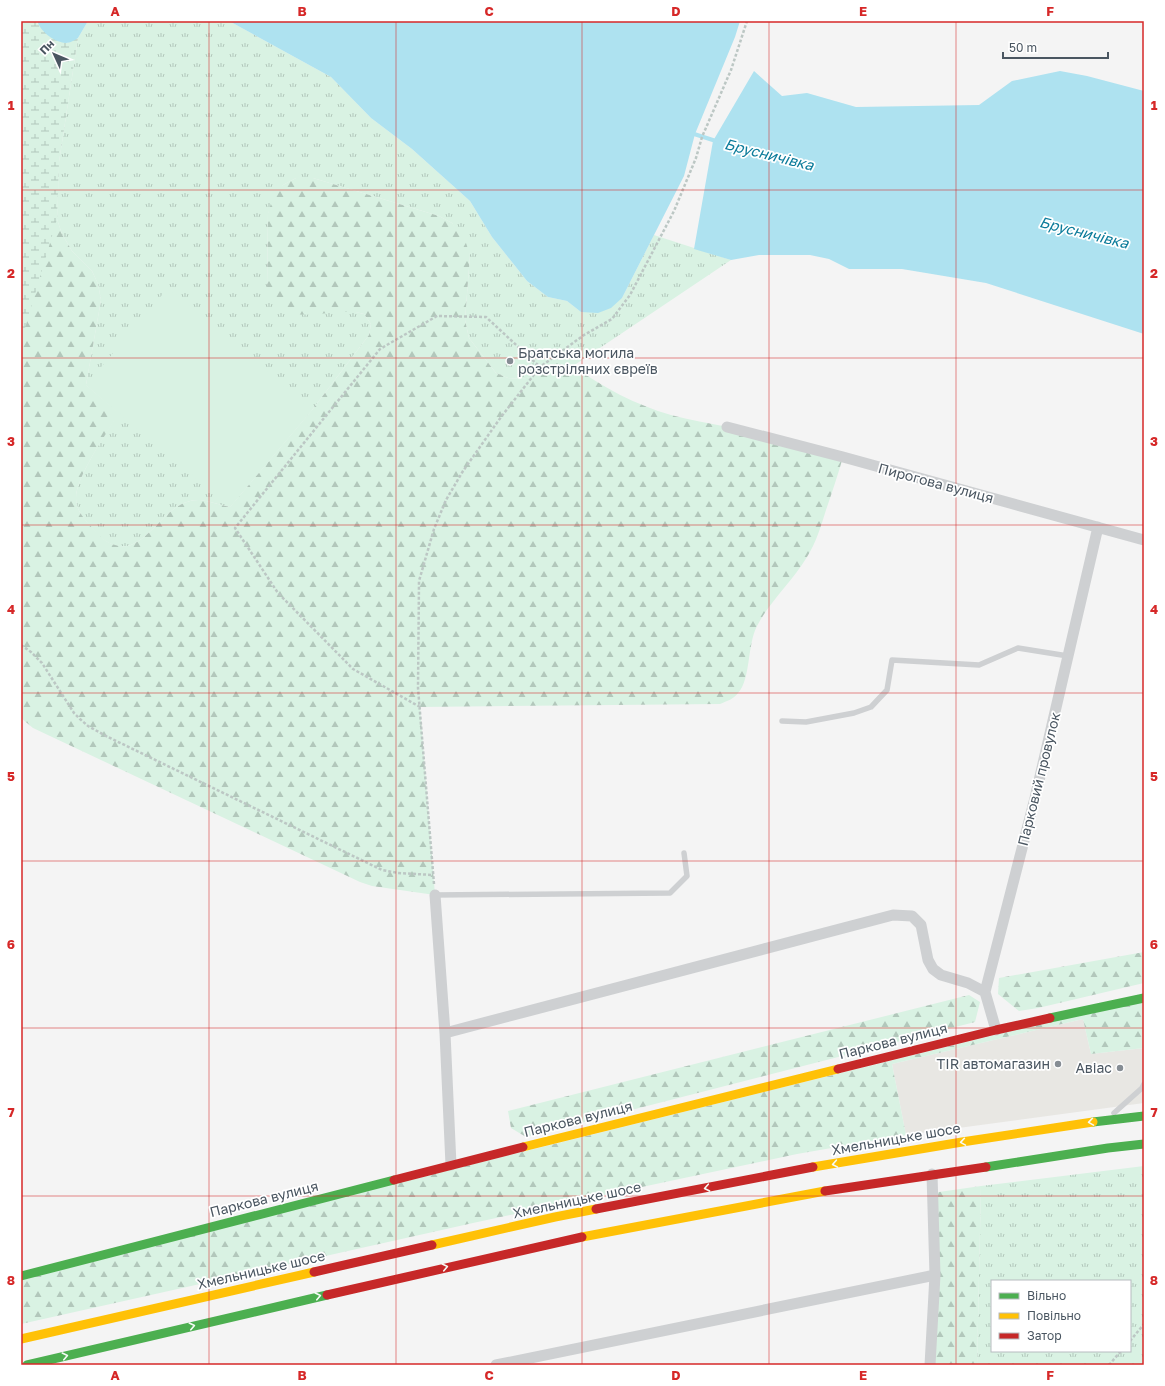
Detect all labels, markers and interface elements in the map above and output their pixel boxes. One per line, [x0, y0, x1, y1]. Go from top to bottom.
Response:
text: A [110, 3, 120, 19]
text: B [297, 3, 307, 19]
text: C [484, 3, 494, 19]
text: D [671, 3, 681, 19]
text: E [859, 3, 867, 19]
text: F [1046, 3, 1054, 19]
north arrow [34, 34, 74, 74]
scale bar [1003, 34, 1108, 60]
text: Пн [37, 37, 57, 57]
text: 50 m [1009, 40, 1037, 55]
text: 1 [8, 97, 15, 113]
text: 1 [1151, 97, 1158, 113]
water label: Брусничівка [723, 134, 816, 175]
water label: Брусничівка [1038, 212, 1131, 253]
text: 2 [7, 265, 15, 281]
text: 2 [1150, 265, 1158, 281]
place label: Братська могила розстріляних євреїв [518, 344, 658, 377]
marker: Братська могила розстріляних євреїв [505, 356, 515, 366]
text: 3 [7, 433, 15, 449]
text: 3 [1150, 433, 1158, 449]
street label: Пирогова вулиця [877, 459, 996, 506]
text: 4 [7, 601, 15, 617]
text: 4 [1150, 601, 1158, 617]
street label: Парковий провулок [1014, 710, 1063, 847]
text: 5 [7, 768, 15, 784]
text: 5 [1150, 768, 1158, 784]
text: 6 [7, 936, 15, 952]
text: 6 [1150, 936, 1158, 952]
street label: Паркова вулиця [837, 1019, 949, 1062]
place label: TIR автомагазин [937, 1055, 1050, 1072]
marker: TIR автомагазин [1053, 1059, 1063, 1069]
place label: Авіас [1075, 1059, 1112, 1076]
marker: Авіас [1115, 1063, 1125, 1073]
street label: Паркова вулиця [522, 1097, 634, 1140]
text: 7 [7, 1104, 15, 1120]
text: 7 [1150, 1104, 1158, 1120]
one-way arrow [1088, 1117, 1094, 1126]
street label: Хмельницьке шосе [830, 1119, 962, 1158]
one-way arrow [960, 1137, 966, 1146]
one-way arrow [832, 1159, 838, 1167]
street label: Паркова вулиця [208, 1177, 320, 1220]
street label: Хмельницьке шосе [511, 1178, 643, 1221]
one-way arrow [704, 1183, 710, 1191]
street label: Хмельницьке шосе [195, 1247, 327, 1293]
one-way arrow [442, 1264, 448, 1272]
text: 8 [7, 1272, 15, 1288]
text: 8 [1150, 1272, 1158, 1288]
legend [991, 1280, 1131, 1352]
text: Вільно [1027, 1288, 1066, 1303]
one-way arrow [315, 1293, 322, 1301]
text: Повільно [1027, 1308, 1081, 1323]
one-way arrow [189, 1323, 195, 1331]
text: Затор [1027, 1328, 1062, 1343]
one-way arrow [62, 1352, 69, 1361]
text: A [110, 1367, 120, 1383]
text: B [297, 1367, 307, 1383]
text: C [484, 1367, 494, 1383]
text: D [671, 1367, 681, 1383]
text: E [859, 1367, 867, 1383]
text: F [1046, 1367, 1054, 1383]

